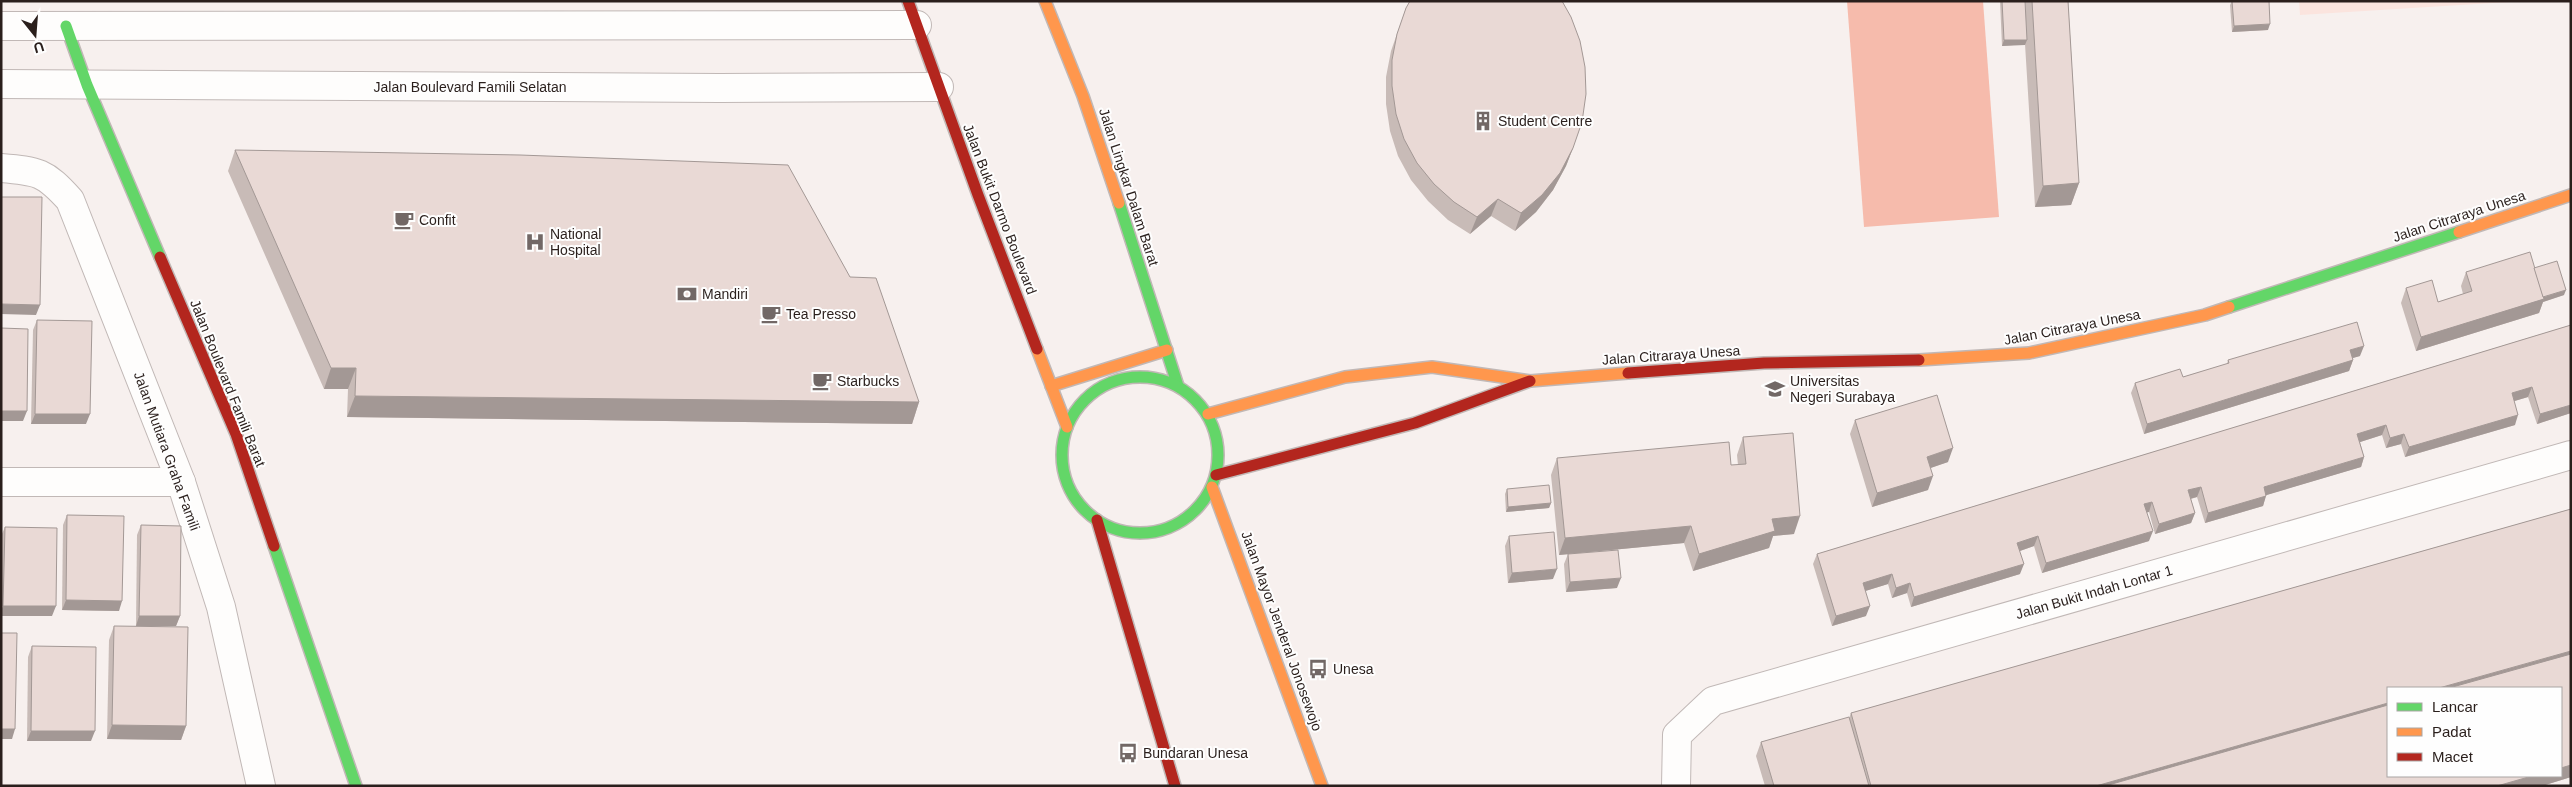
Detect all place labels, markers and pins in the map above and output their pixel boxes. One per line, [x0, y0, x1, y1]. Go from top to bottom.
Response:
building icon: Student Centre [1472, 110, 1494, 132]
place label: Student Centre [1498, 113, 1592, 129]
cafe icon: Confit [393, 209, 415, 231]
place label: Confit [419, 212, 456, 228]
place label: National Hospital [550, 226, 601, 258]
hospital icon: National Hospital [524, 231, 546, 253]
bank icon: Mandiri [676, 283, 698, 305]
place label: Mandiri [702, 286, 748, 302]
cafe icon: Tea Presso [760, 303, 782, 325]
place label: Tea Presso [786, 306, 856, 322]
cafe icon: Starbucks [811, 370, 833, 392]
place label: Starbucks [837, 373, 899, 389]
place label: Universitas Negeri Surabaya [1790, 373, 1895, 405]
school or university icon: Universitas Negeri Surabaya [1764, 378, 1786, 400]
bus stop icon: Unesa [1307, 658, 1329, 680]
place label: Unesa [1333, 661, 1374, 677]
bus stop icon: Bundaran Unesa [1117, 742, 1139, 764]
place label: Bundaran Unesa [1143, 745, 1248, 761]

